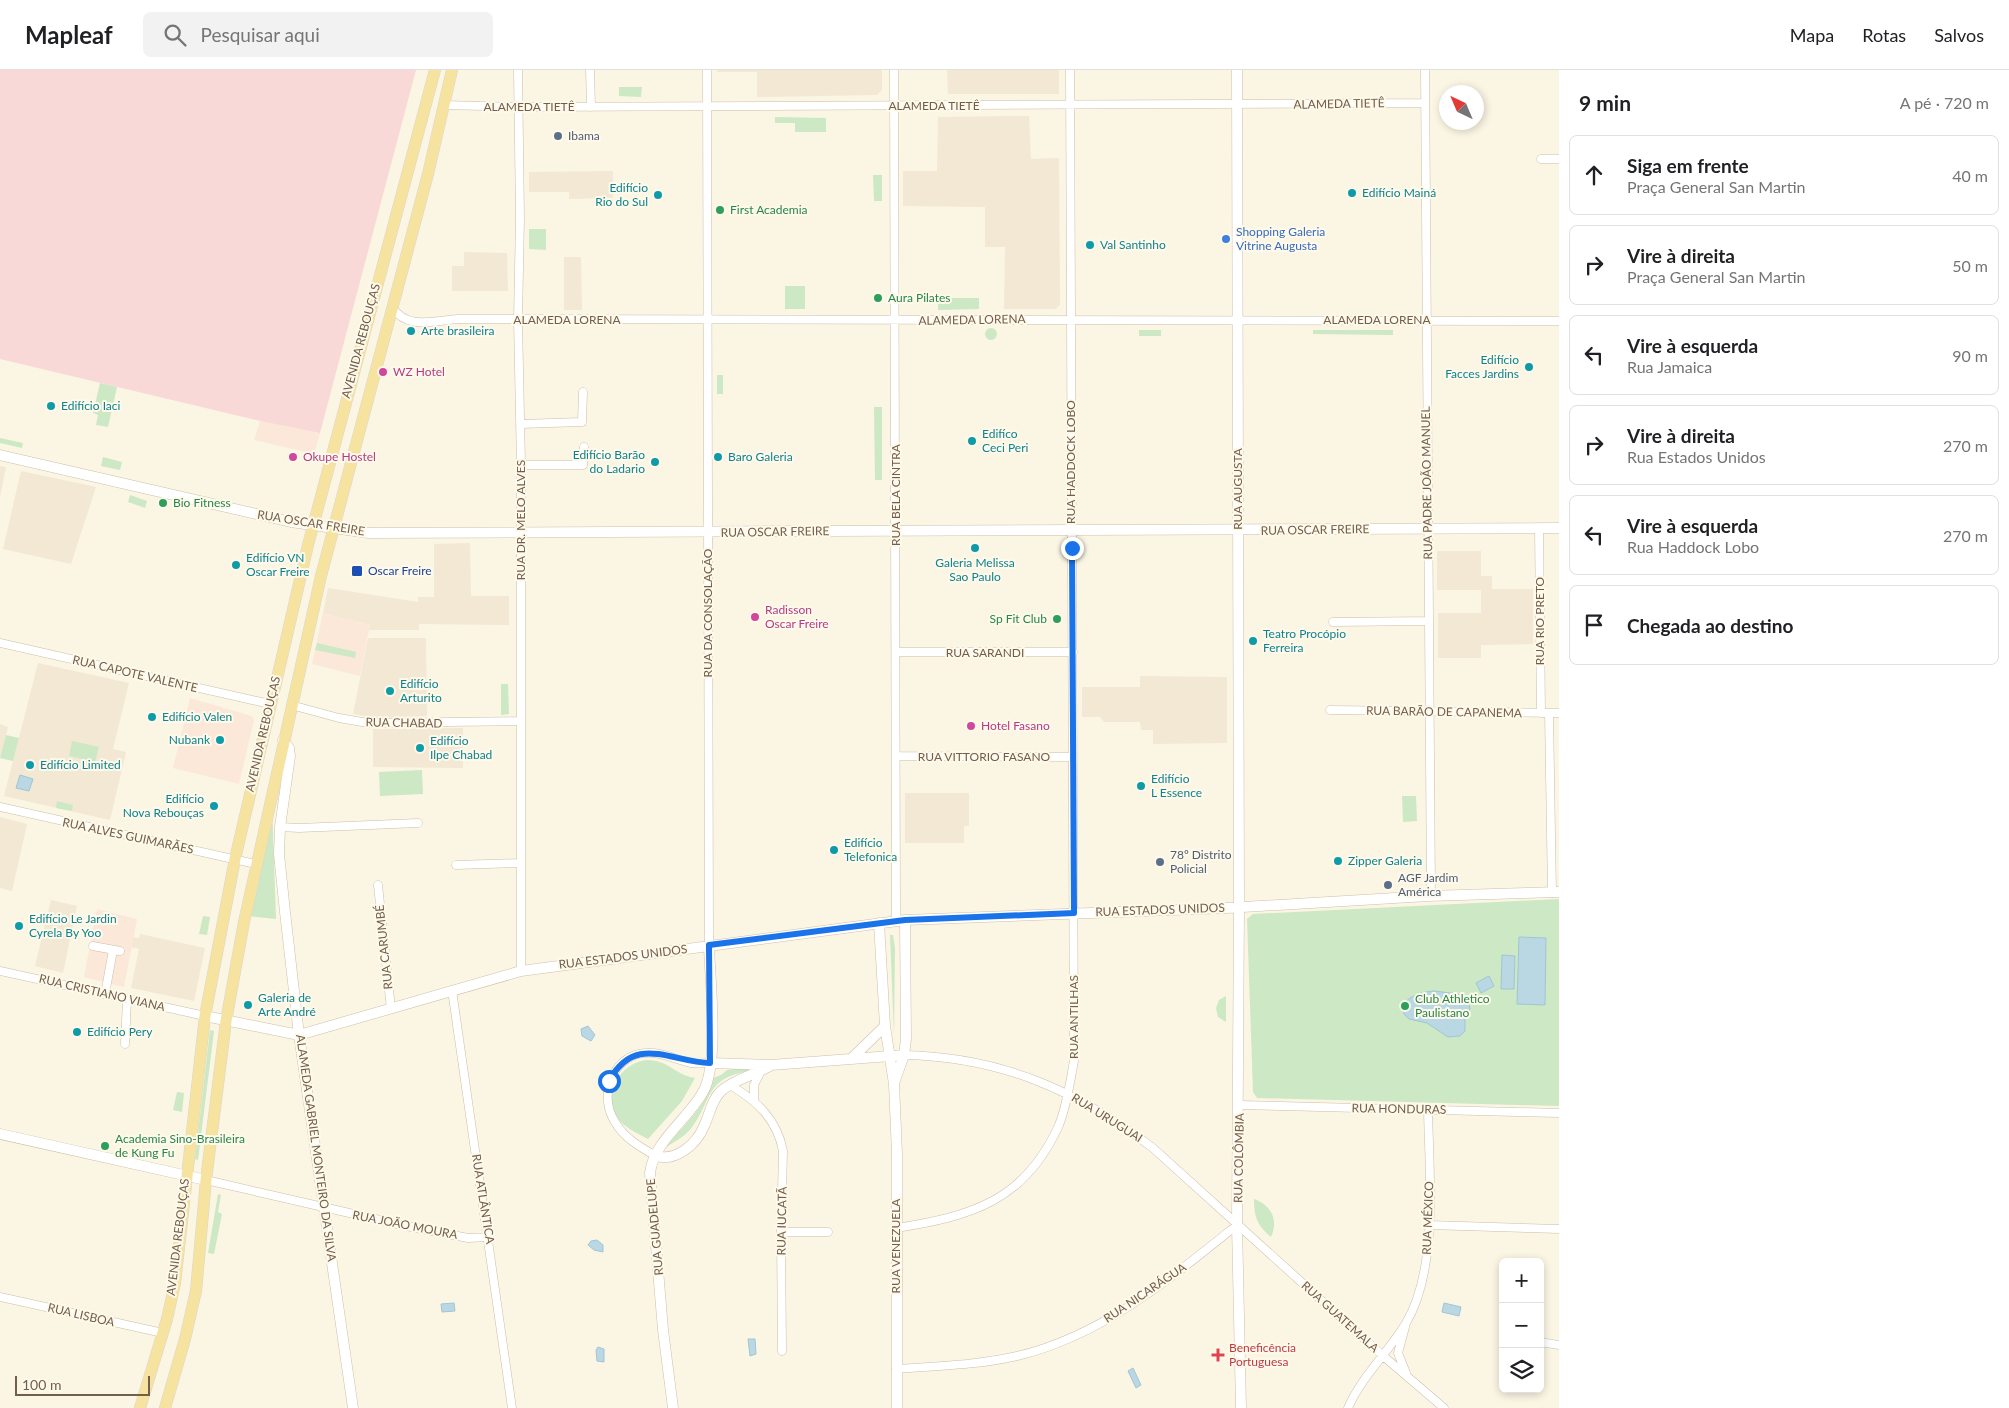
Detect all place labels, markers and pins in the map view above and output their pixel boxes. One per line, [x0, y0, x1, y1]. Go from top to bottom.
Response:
place label: Ibama [568, 128, 600, 143]
marker: Ibama [552, 130, 564, 142]
place label: Edifício Rio do Sul [595, 180, 648, 209]
place label: Edifício Mainá [1362, 185, 1436, 200]
marker: Edifício Mainá [1346, 187, 1358, 199]
marker: Edifício Rio do Sul [652, 189, 664, 201]
place label: First Academia [730, 202, 808, 217]
marker: First Academia [714, 204, 726, 216]
place label: Shopping Galeria Vitrine Augusta [1236, 224, 1325, 253]
marker: Shopping Galeria Vitrine Augusta [1220, 233, 1232, 245]
place label: Val Santinho [1100, 237, 1166, 252]
marker: Val Santinho [1084, 239, 1096, 251]
place label: Aura Pilates [888, 290, 951, 305]
marker: Aura Pilates [872, 292, 884, 304]
place label: Arte brasileira [421, 323, 495, 338]
marker: Arte brasileira [405, 325, 417, 337]
place label: Edifício Facces Jardins [1445, 352, 1519, 381]
marker: Edifício Facces Jardins [1523, 361, 1535, 373]
place label: WZ Hotel [393, 364, 445, 379]
marker: WZ Hotel [377, 366, 389, 378]
place label: Edifício Iaci [61, 398, 121, 413]
marker: Edifício Iaci [45, 400, 57, 412]
place label: Edifíco Ceci Peri [982, 426, 1029, 455]
marker: Edifíco Ceci Peri [966, 435, 978, 447]
place label: Edifício Barão do Ladario [573, 447, 645, 476]
place label: Okupe Hostel [303, 449, 376, 464]
place label: Baro Galeria [728, 449, 793, 464]
marker: Okupe Hostel [287, 451, 299, 463]
marker: Baro Galeria [712, 451, 724, 463]
marker: Edifício Barão do Ladario [649, 456, 661, 468]
place label: Bio Fitness [173, 495, 231, 510]
marker: Bio Fitness [157, 497, 169, 509]
marker: Galeria Melissa Sao Paulo [969, 542, 981, 554]
place label: Edifício VN Oscar Freire [246, 550, 310, 579]
place label: Galeria Melissa Sao Paulo [935, 555, 1015, 584]
marker: Edifício VN Oscar Freire [230, 559, 242, 571]
place label: Oscar Freire [368, 563, 432, 578]
marker: Oscar Freire [350, 564, 364, 578]
place label: Radisson Oscar Freire [765, 602, 829, 631]
marker: Radisson Oscar Freire [749, 611, 761, 623]
place label: Sp Fit Club [990, 611, 1047, 626]
marker: Sp Fit Club [1051, 613, 1063, 625]
place label: Teatro Procópio Ferreira [1263, 626, 1346, 655]
marker: Teatro Procópio Ferreira [1247, 635, 1259, 647]
place label: Edifício Arturito [400, 676, 442, 705]
marker: Edifício Arturito [384, 685, 396, 697]
place label: Edifício Valen [162, 709, 232, 724]
marker: Edifício Valen [146, 711, 158, 723]
place label: Hotel Fasano [981, 718, 1050, 733]
marker: Hotel Fasano [965, 720, 977, 732]
place label: Nubank [169, 732, 211, 747]
place label: Edifício Ilpe Chabad [430, 733, 492, 762]
marker: Nubank [214, 734, 226, 746]
marker: Edifício Ilpe Chabad [414, 742, 426, 754]
place label: Edifício Limited [40, 757, 121, 772]
marker: Edifício Limited [24, 759, 36, 771]
place label: Edifício L Essence [1151, 771, 1202, 800]
marker: Edifício L Essence [1135, 780, 1147, 792]
place label: Edifício Nova Rebouças [123, 791, 204, 820]
marker: Edifício Nova Rebouças [208, 800, 220, 812]
place label: Edifício Telefonica [844, 835, 897, 864]
marker: Edifício Telefonica [828, 844, 840, 856]
place label: 78º Distrito Policial [1170, 847, 1232, 876]
place label: Zipper Galeria [1348, 853, 1422, 868]
marker: Zipper Galeria [1332, 855, 1344, 867]
marker: 78º Distrito Policial [1154, 856, 1166, 868]
place label: AGF Jardim América [1398, 870, 1458, 899]
marker: AGF Jardim América [1382, 879, 1394, 891]
place label: Edifício Le Jardin Cyrela By Yoo [29, 911, 117, 940]
marker: Edifício Le Jardin Cyrela By Yoo [13, 920, 25, 932]
place label: Galeria de Arte André [258, 990, 316, 1019]
place label: Club Athletico Paulistano [1415, 991, 1490, 1020]
marker: Galeria de Arte André [242, 999, 254, 1011]
marker: Club Athletico Paulistano [1399, 1000, 1411, 1012]
place label: Edifício Pery [87, 1024, 153, 1039]
marker: Edifício Pery [71, 1026, 83, 1038]
place label: Academia Sino-Brasileira de Kung Fu [115, 1131, 245, 1160]
marker: Academia Sino-Brasileira de Kung Fu [99, 1140, 111, 1152]
place label: Beneficência Portuguesa [1229, 1340, 1296, 1369]
marker: Beneficência Portuguesa [1211, 1348, 1225, 1362]

